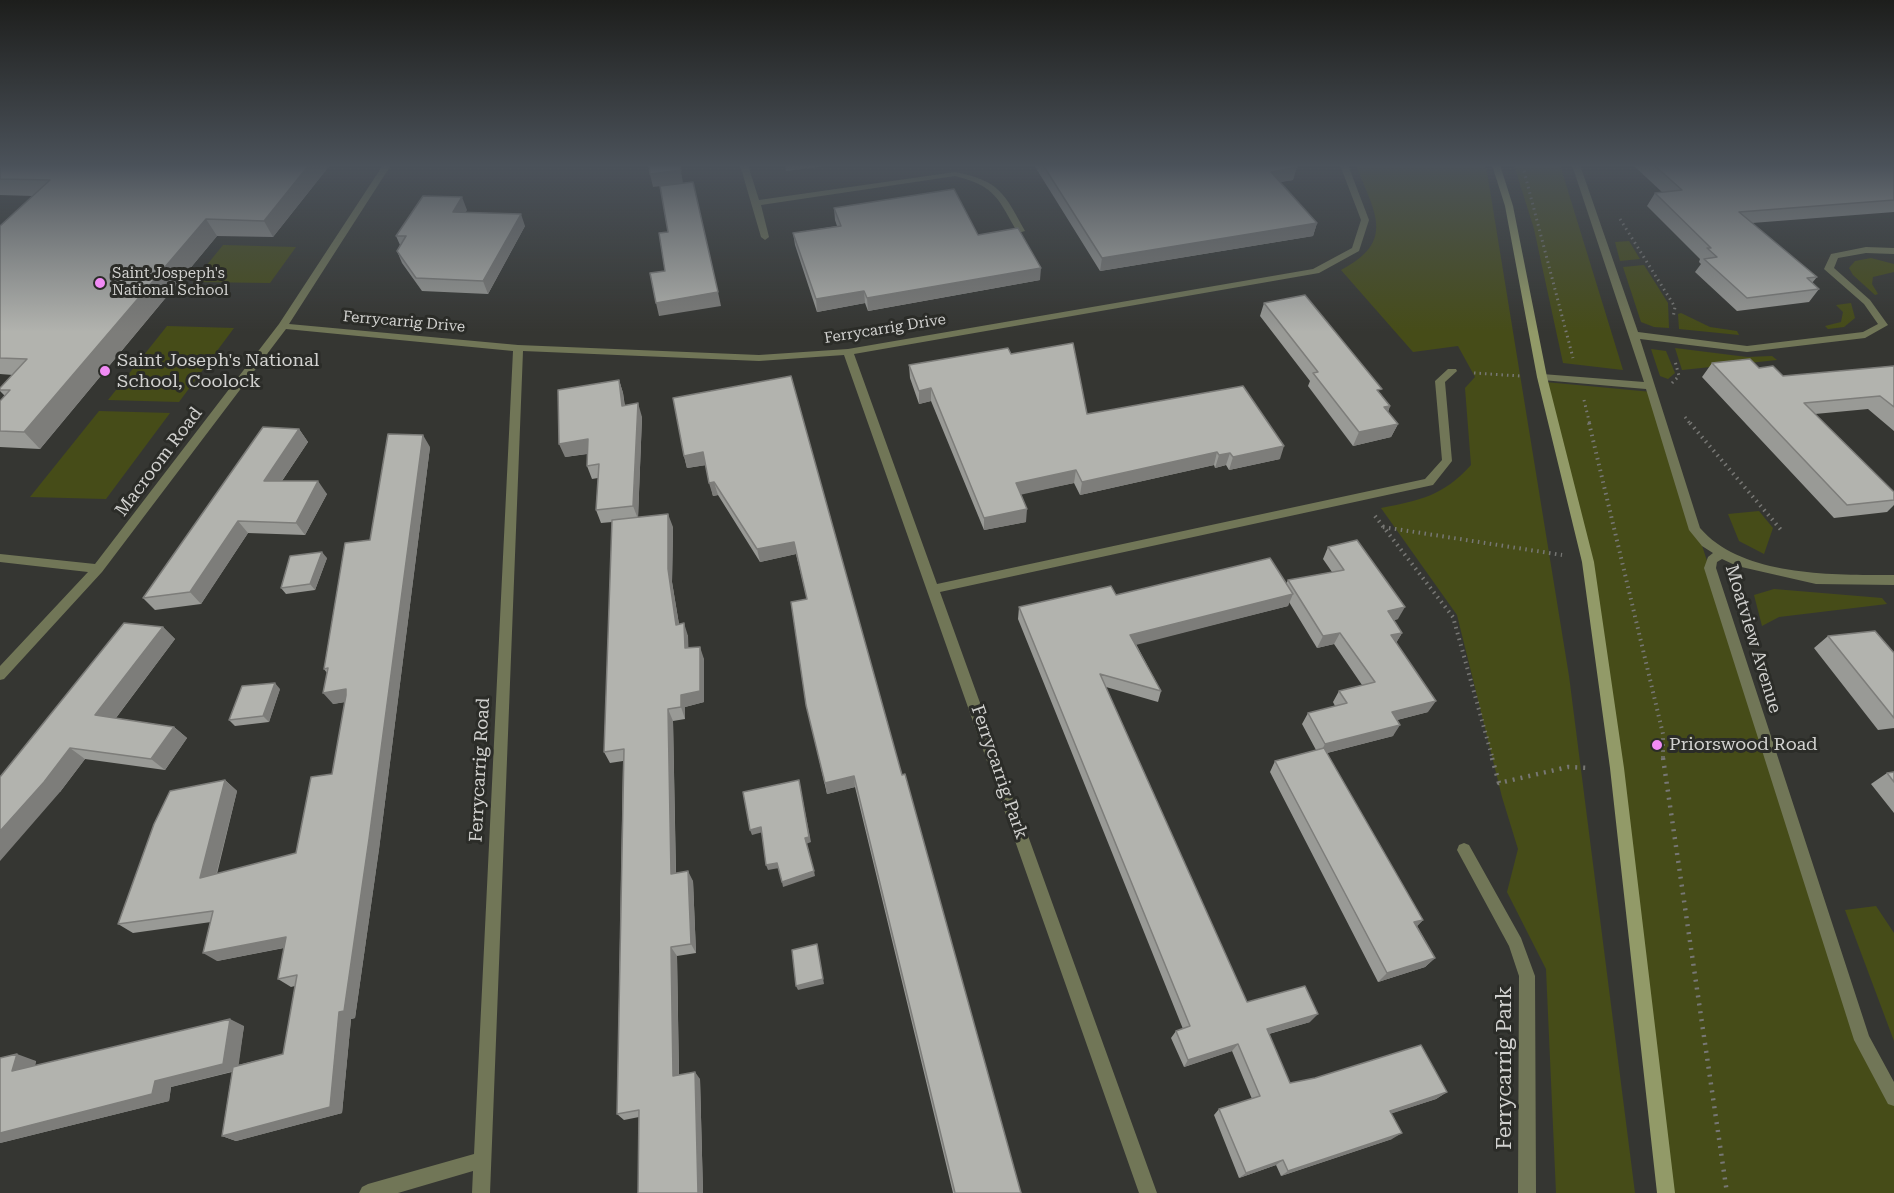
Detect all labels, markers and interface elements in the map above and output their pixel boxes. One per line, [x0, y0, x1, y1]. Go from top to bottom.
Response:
place label: Saint Jospeph's National School [112, 265, 228, 300]
marker: Saint Jospeph's National School [93, 276, 107, 290]
street label: Ferrycarrig Drive [342, 308, 466, 336]
street label: Ferrycarrig Drive [823, 311, 947, 347]
place label: Saint Joseph's National School, Coolock [117, 350, 319, 392]
marker: Saint Joseph's National School, Coolock [98, 364, 112, 378]
street label: Macroom Road [111, 403, 207, 521]
street label: Moatview Avenue [1720, 562, 1786, 716]
street label: Ferrycarrig Road [465, 697, 495, 843]
street label: Ferrycarrig Park [966, 702, 1032, 842]
place label: Priorswood Road [1669, 734, 1818, 756]
marker: Priorswood Road [1650, 738, 1664, 752]
street label: Ferrycarrig Park [1492, 986, 1518, 1150]

